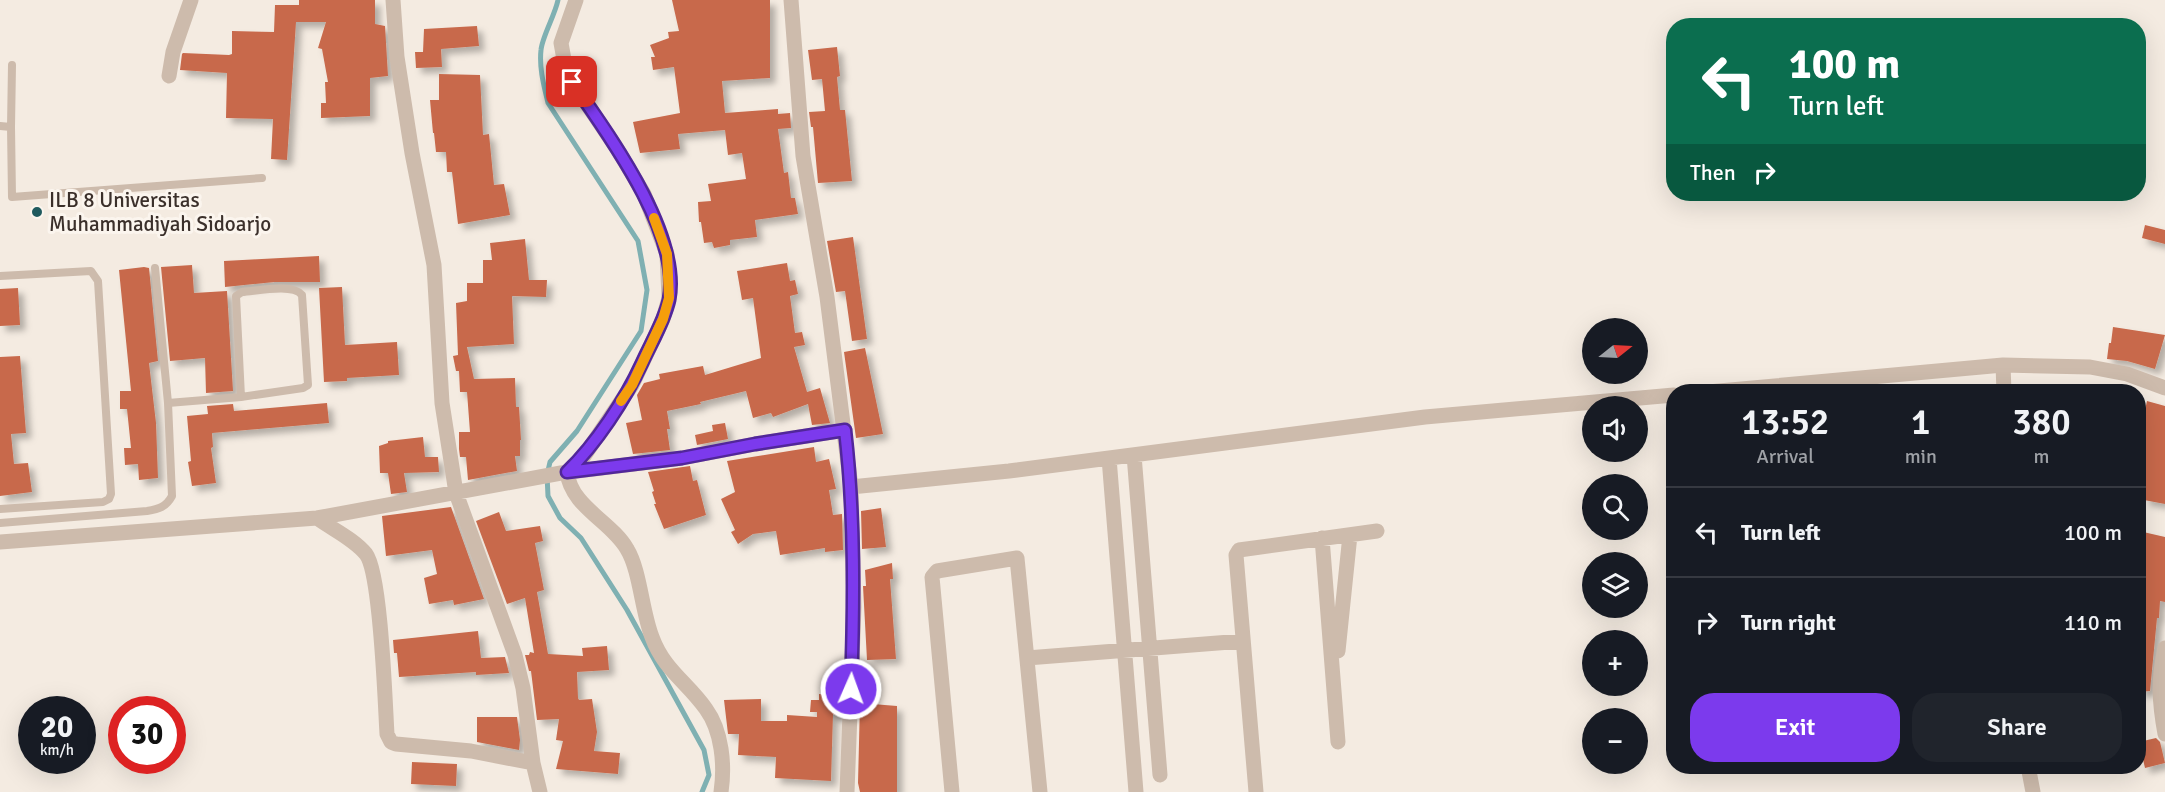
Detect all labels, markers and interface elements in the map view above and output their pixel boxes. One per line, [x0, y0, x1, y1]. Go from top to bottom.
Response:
text: 100 m [1789, 39, 1900, 90]
icon: left [1690, 42, 1768, 120]
pin [546, 56, 597, 107]
icon: arrive [555, 65, 588, 98]
text: Turn left [1789, 90, 1884, 123]
icon: right [1748, 156, 1781, 189]
text: Then [1690, 159, 1736, 186]
place label: ILB 8 Universitas Muhammadiyah Sidoarjo [49, 187, 271, 237]
marker: ILB 8 Universitas Muhammadiyah Sidoarjo [30, 205, 44, 219]
north arrow [1582, 318, 1648, 384]
map controls [1582, 318, 1648, 774]
button: sound [1582, 396, 1648, 462]
text: 13:52 [1741, 400, 1829, 445]
text: 1 [1911, 400, 1931, 445]
text: 380 [2012, 400, 2071, 445]
text: Arrival [1757, 444, 1814, 469]
text: min [1905, 444, 1937, 469]
text: m [2033, 444, 2049, 469]
button: search [1582, 474, 1648, 540]
icon: left [1690, 516, 1723, 549]
text: Turn left [1741, 519, 1821, 546]
text: 100 m [2064, 519, 2122, 546]
button: layers [1582, 552, 1648, 618]
icon: right [1690, 606, 1723, 639]
text: Turn right [1741, 609, 1836, 636]
text: 110 m [2064, 609, 2122, 636]
button: + [1582, 630, 1648, 696]
position arrow [819, 657, 883, 721]
button: Exit [1690, 693, 1900, 762]
button: Share [1912, 693, 2122, 762]
speed limit sign: 30 [108, 696, 186, 774]
button: − [1582, 708, 1648, 774]
text: 20 [41, 709, 73, 746]
text: km/h [40, 741, 74, 759]

